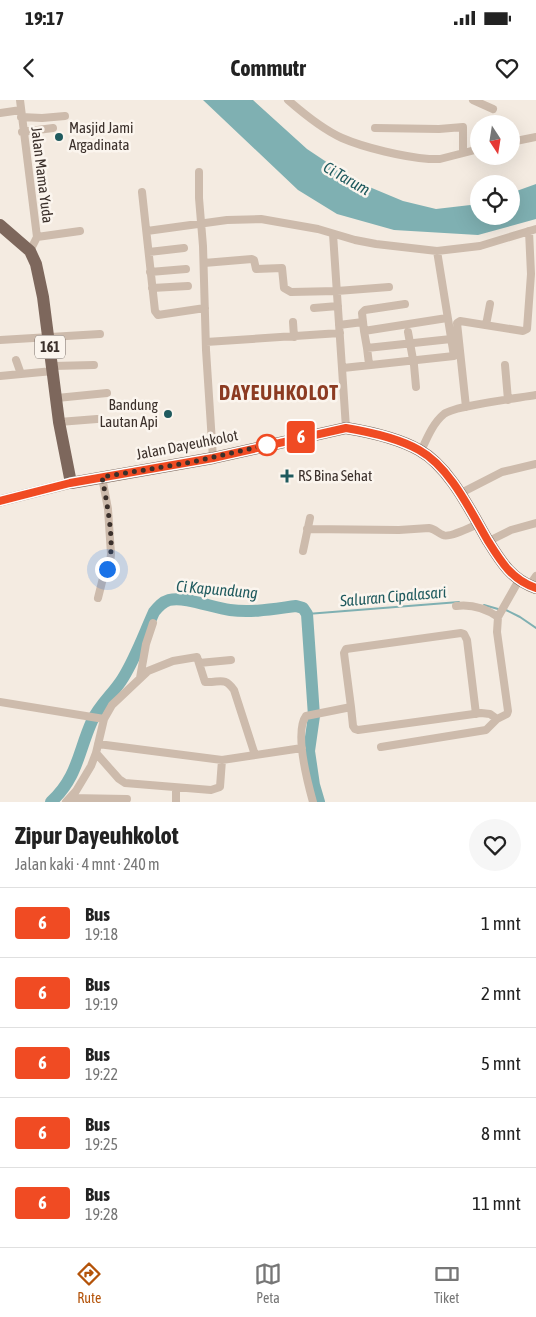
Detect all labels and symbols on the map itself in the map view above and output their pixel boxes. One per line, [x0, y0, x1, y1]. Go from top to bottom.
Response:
north arrow [470, 115, 520, 165]
place label: Masjid Jami Argadinata [69, 119, 133, 153]
street label: Jalan Mama Yuda [28, 126, 57, 224]
marker: Masjid Jami Argadinata [53, 131, 65, 143]
water label: Ci Tarum [321, 158, 374, 199]
road number: 161 [35, 336, 65, 358]
district label: DAYEUHKOLOT [219, 381, 339, 404]
place label: Bandung Lautan Api [99, 396, 159, 430]
marker: Bandung Lautan Api [162, 408, 174, 420]
line badge: 6 [285, 421, 317, 453]
street label: Jalan Dayeuhkolot [135, 426, 239, 463]
unlabelled marker [256, 434, 278, 456]
place label: RS Bina Sehat [298, 467, 372, 484]
marker: RS Bina Sehat [280, 469, 294, 483]
your location [95, 557, 120, 582]
water label: Ci Kapundung [175, 576, 258, 603]
water label: Saluran Cipalasari [338, 582, 447, 611]

